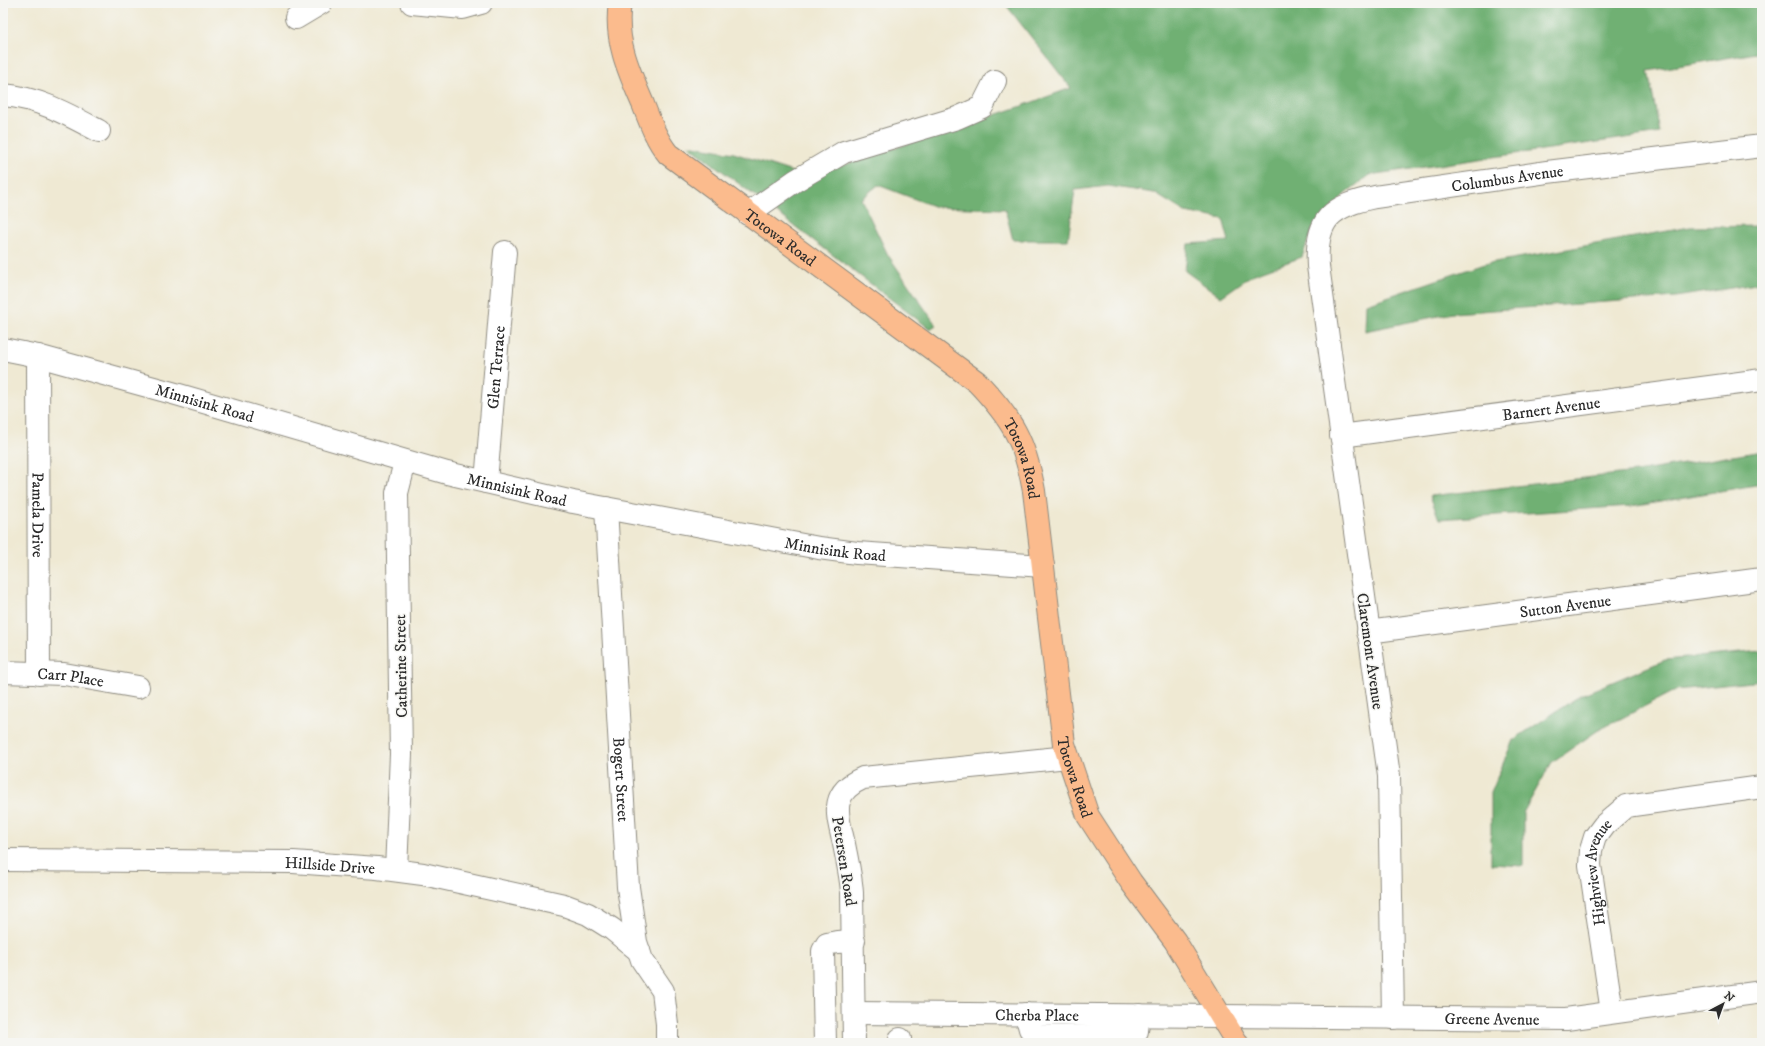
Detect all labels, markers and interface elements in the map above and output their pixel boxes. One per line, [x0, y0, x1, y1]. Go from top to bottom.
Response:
street label: Columbus Avenue [1450, 161, 1565, 197]
street label: Totowa Road [740, 205, 820, 271]
street label: Glen Terrace [483, 325, 510, 410]
street label: Minnisink Road [153, 380, 256, 427]
street label: Barnert Avenue [1501, 393, 1602, 425]
street label: Totowa Road [999, 414, 1044, 500]
street label: Minnisink Road [465, 469, 569, 511]
street label: Pamela Drive [27, 472, 48, 558]
street label: Minnisink Road [783, 533, 887, 566]
street label: Sutton Avenue [1518, 590, 1613, 623]
street label: Claremont Avenue [1352, 592, 1388, 711]
street label: Catherine Street [390, 614, 412, 718]
street label: Carr Place [37, 664, 106, 692]
street label: Totowa Road [1052, 735, 1097, 820]
street label: Bogert Street [608, 737, 633, 822]
street label: Highview Avenue [1581, 814, 1616, 927]
street label: Petersen Road [827, 815, 861, 907]
street label: Hillside Drive [285, 853, 376, 879]
north arrow [1703, 984, 1743, 1024]
text: N [1721, 989, 1737, 1005]
street label: Cherba Place [995, 1005, 1079, 1026]
street label: Greene Avenue [1444, 1009, 1540, 1030]

